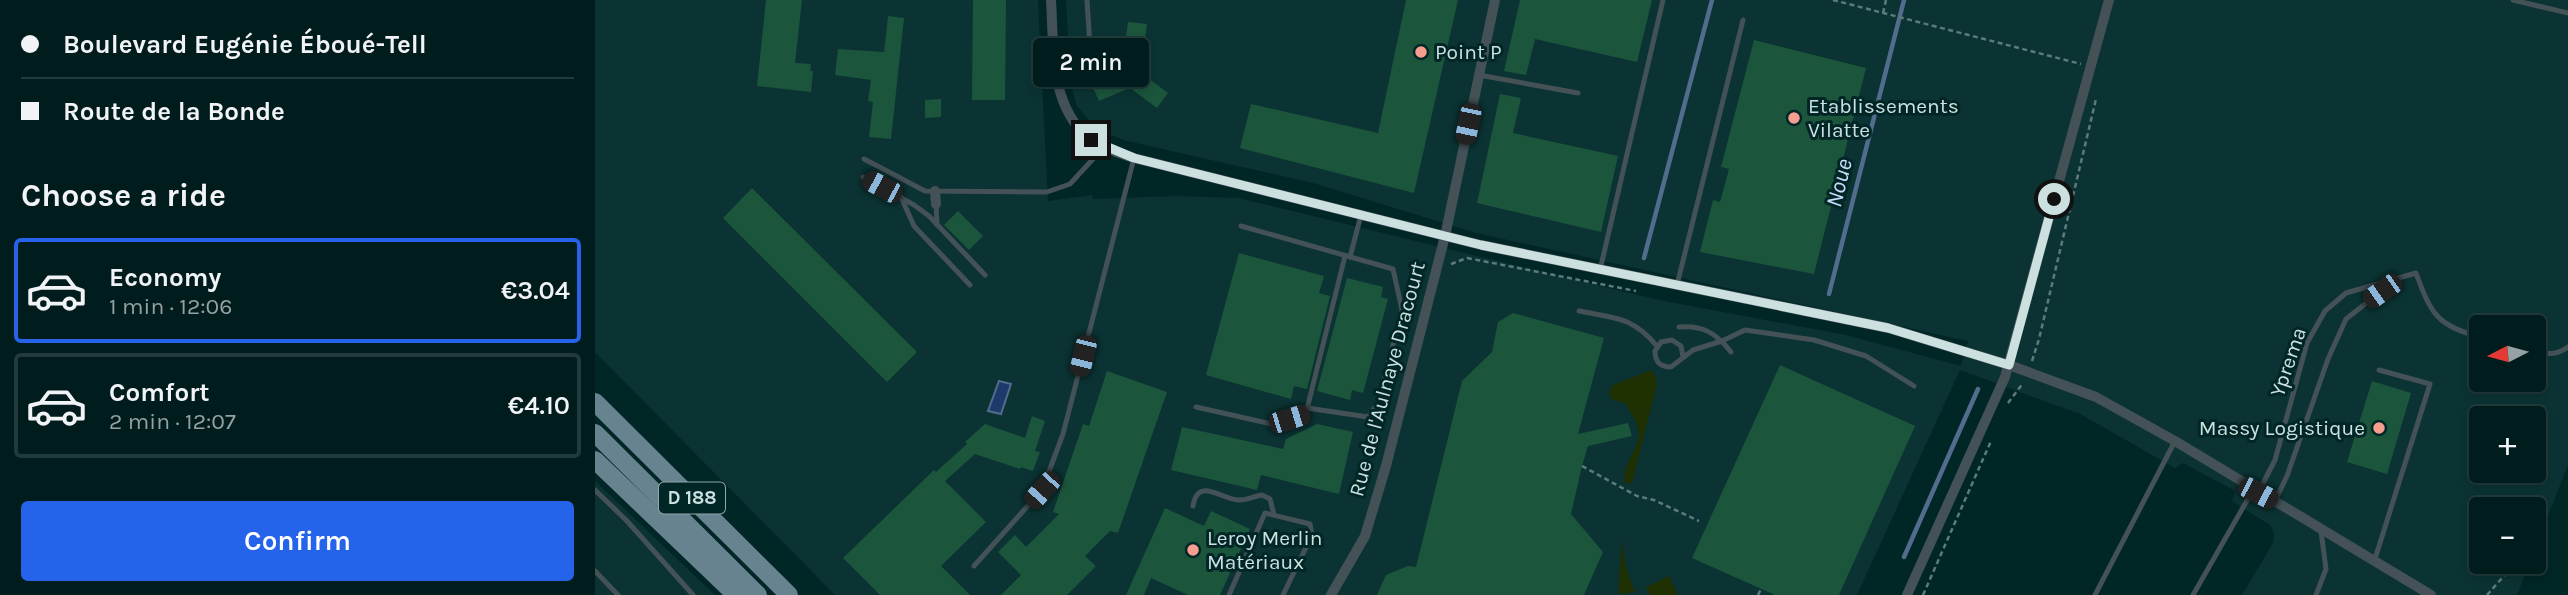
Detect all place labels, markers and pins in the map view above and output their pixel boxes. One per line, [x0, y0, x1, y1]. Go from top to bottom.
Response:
place label: Point P [1435, 40, 1502, 64]
marker: Point P [1413, 44, 1429, 60]
place label: Etablissements Vilatte [1808, 94, 1959, 142]
marker: Etablissements Vilatte [1786, 110, 1802, 126]
place label: Massy Logistique [2199, 416, 2365, 440]
marker: Massy Logistique [2371, 420, 2387, 436]
place label: Leroy Merlin Matériaux [1207, 526, 1322, 574]
marker: Leroy Merlin Matériaux [1185, 542, 1201, 558]

